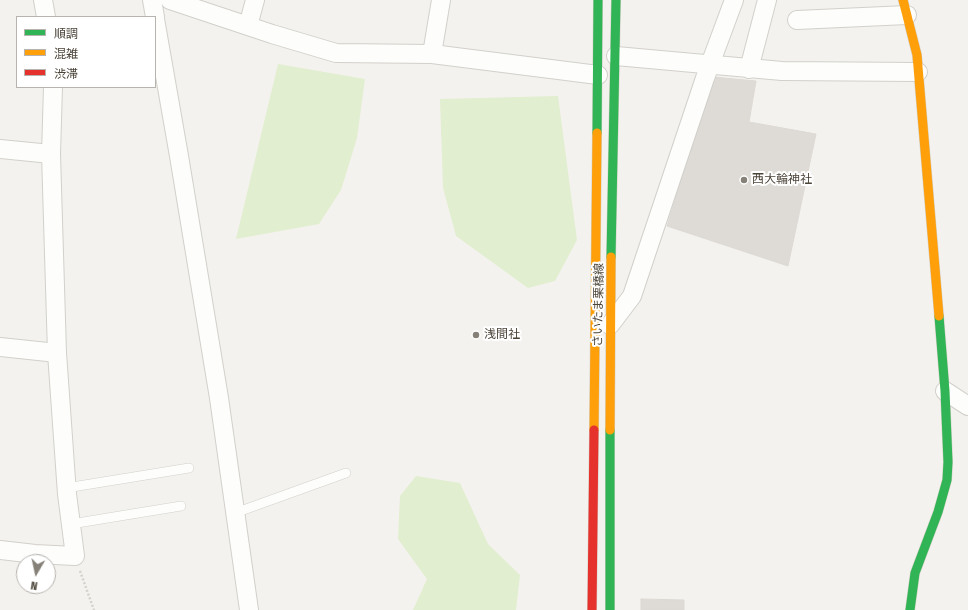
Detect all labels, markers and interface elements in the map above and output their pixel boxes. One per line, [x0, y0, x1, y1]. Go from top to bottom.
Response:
legend [16, 16, 156, 88]
text: 順調 [54, 27, 78, 41]
text: 混雑 [54, 47, 78, 61]
text: 渋滞 [54, 67, 78, 81]
place label: 西大輪神社 [752, 173, 812, 187]
marker: 西大輪神社 [739, 175, 749, 185]
street label: さいたま栗橋線 [591, 263, 607, 347]
place label: 浅間社 [484, 328, 520, 342]
marker: 浅間社 [471, 330, 481, 340]
north arrow [16, 554, 56, 594]
text: N [30, 578, 38, 592]

